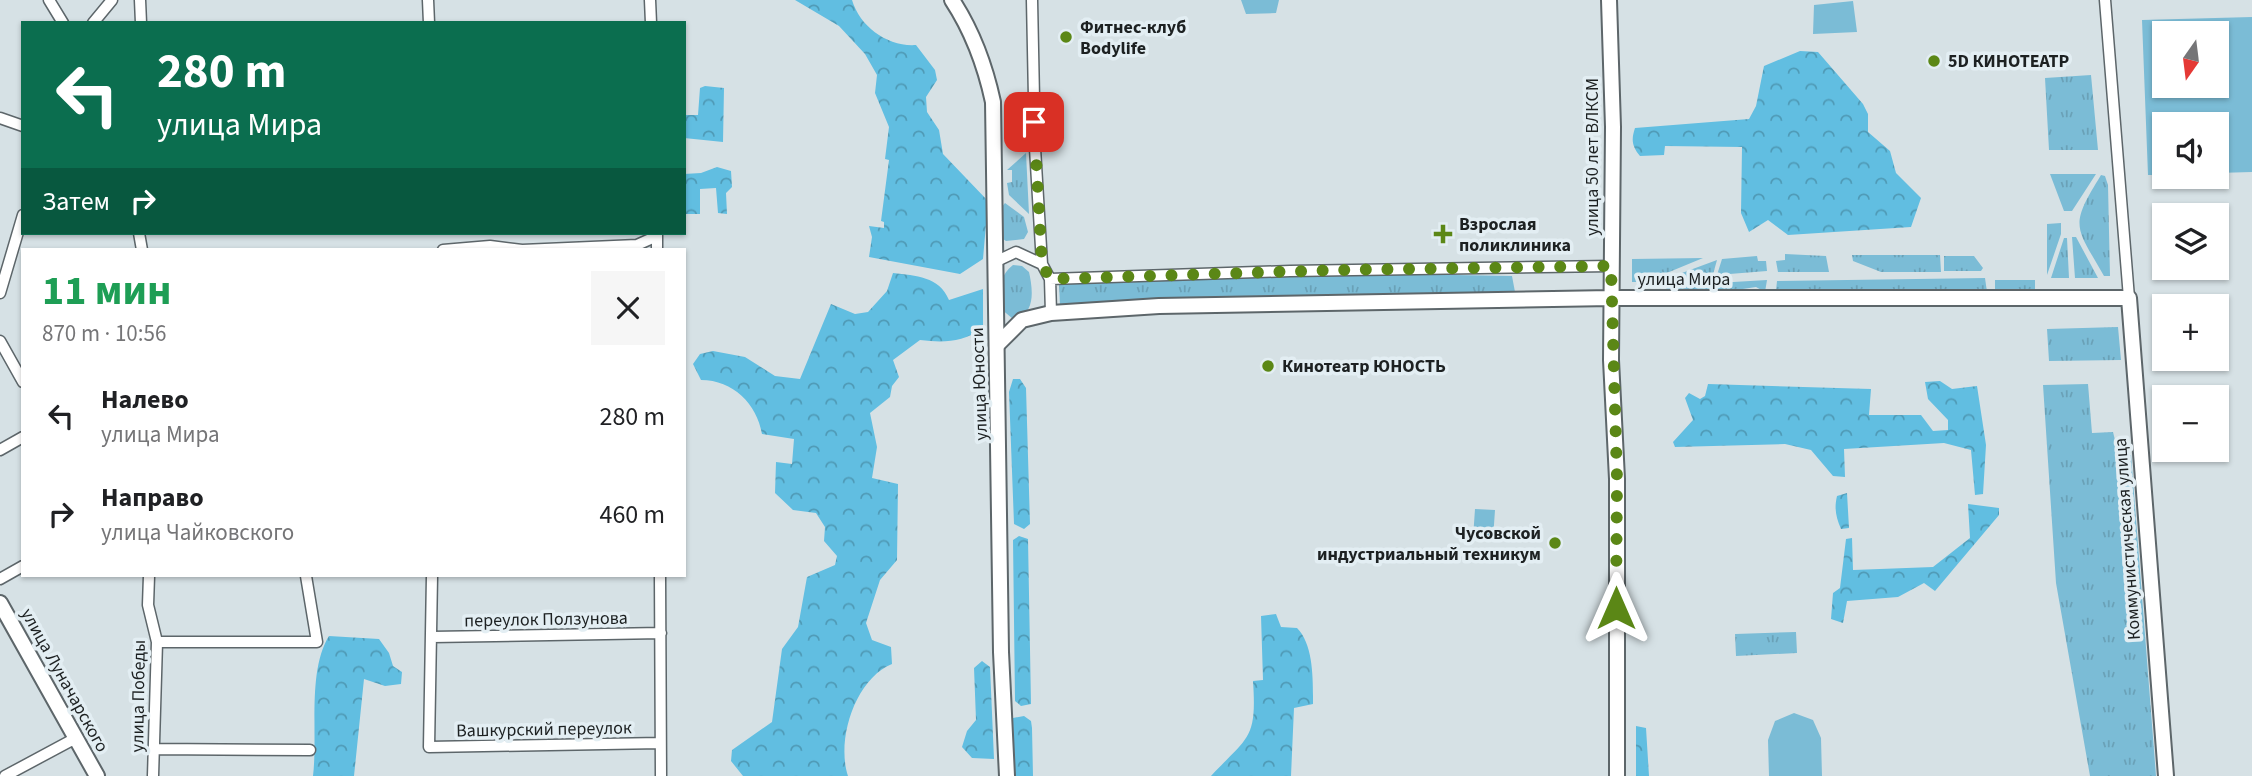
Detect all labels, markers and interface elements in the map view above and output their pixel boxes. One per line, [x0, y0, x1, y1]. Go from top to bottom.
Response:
place label: Фитнес-клуб Bodylife [1080, 15, 1186, 61]
north arrow [2152, 21, 2230, 98]
map controls [2152, 21, 2229, 462]
marker: Фитнес-клуб Bodylife [1058, 29, 1074, 45]
text: 280 m [157, 37, 286, 107]
icon: left [42, 49, 133, 140]
place label: 5D КИНОТЕАТР [1948, 49, 2070, 74]
marker: 5D КИНОТЕАТР [1926, 53, 1942, 69]
street label: улица 50 лет ВЛКСМ [1580, 78, 1605, 236]
pin [1004, 92, 1064, 152]
text: улица Мира [157, 102, 322, 148]
icon: arrive [1015, 103, 1053, 141]
button: sound [2152, 112, 2229, 189]
icon: right [124, 182, 162, 220]
text: Затем [42, 183, 110, 220]
button: layers [2152, 203, 2229, 280]
place label: Взрослая поликлиника [1459, 212, 1571, 258]
marker: Взрослая поликлиника [1433, 224, 1453, 244]
text: 11 мин [42, 261, 171, 321]
street label: улица Мира [1638, 267, 1730, 292]
button: close [591, 271, 665, 345]
button: + [2152, 294, 2229, 371]
text: 870 m · 10:56 [42, 317, 166, 350]
street label: улица Юности [965, 327, 994, 441]
place label: Кинотеатр ЮНОСТЬ [1282, 354, 1446, 379]
marker: Кинотеатр ЮНОСТЬ [1260, 358, 1276, 374]
text: Налево [101, 381, 189, 418]
button: − [2152, 385, 2229, 462]
icon: left [42, 397, 80, 435]
text: 280 m [599, 398, 665, 435]
text: улица Мира [101, 418, 220, 451]
street label: Коммунистическая улица [2108, 437, 2147, 641]
text: Направо [101, 479, 204, 516]
icon: right [42, 495, 80, 533]
text: 460 m [599, 496, 665, 533]
text: улица Чайковского [101, 516, 294, 549]
place label: Чусовской индустриальный техникум [1317, 521, 1541, 567]
marker: Чусовской индустриальный техникум [1547, 535, 1563, 551]
position arrow [1579, 571, 1653, 645]
street label: улица Луначарского [15, 604, 115, 757]
street label: переулок Ползунова [464, 606, 628, 633]
street label: улица Победы [125, 639, 152, 753]
street label: Вашкурский переулок [456, 715, 632, 744]

